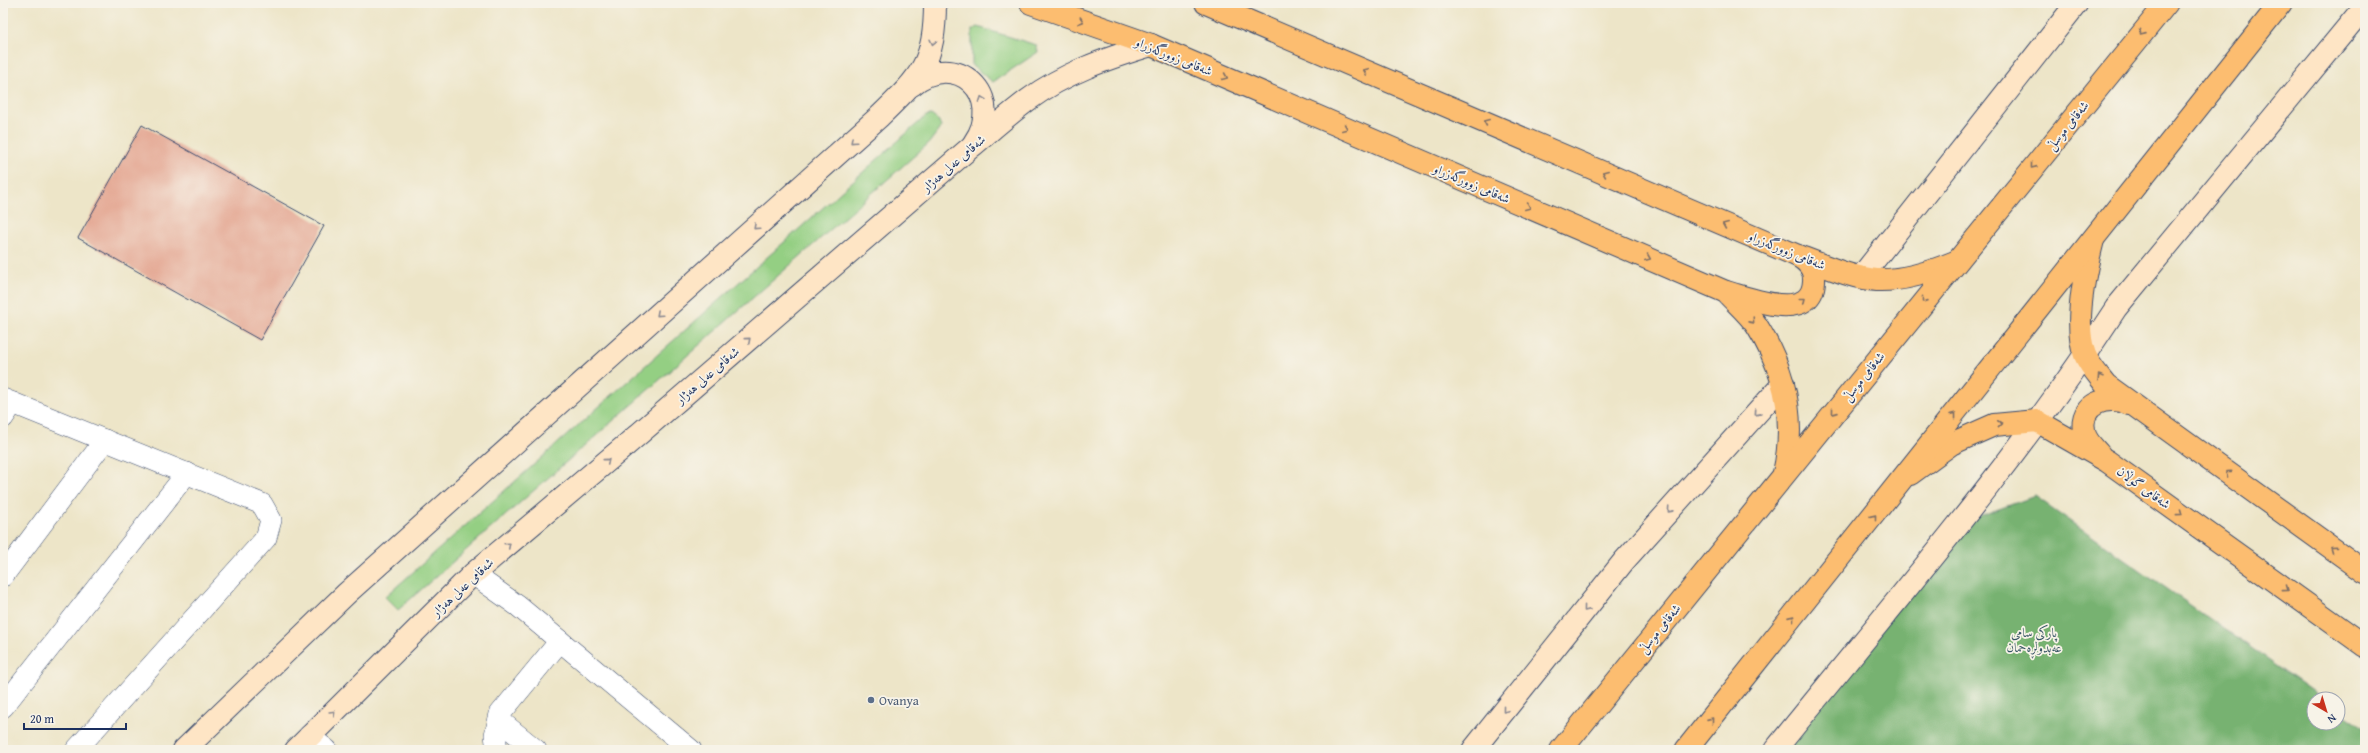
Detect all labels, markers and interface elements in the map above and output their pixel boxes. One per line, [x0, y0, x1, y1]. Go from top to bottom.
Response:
one-way arrow [1078, 16, 1085, 24]
one-way arrow [2140, 29, 2147, 36]
street label: شەقامی زوورگەزراو [1131, 32, 1215, 81]
one-way arrow [929, 39, 937, 45]
one-way arrow [1363, 68, 1370, 76]
one-way arrow [1221, 72, 1229, 80]
one-way arrow [978, 95, 987, 102]
street label: شەقامی موسڵ [2042, 97, 2093, 154]
one-way arrow [1482, 119, 1489, 127]
one-way arrow [1340, 123, 1348, 131]
street label: شەقامی عەلی هەژار [916, 130, 990, 198]
one-way arrow [850, 136, 858, 144]
street label: شەقامی زوورگەزراو [1429, 158, 1513, 208]
one-way arrow [2031, 162, 2038, 169]
one-way arrow [1602, 170, 1609, 178]
one-way arrow [1524, 202, 1532, 210]
one-way arrow [1721, 221, 1728, 229]
one-way arrow [753, 223, 761, 230]
street label: شەقامی زوورگەزراو [1744, 226, 1828, 275]
one-way arrow [1644, 254, 1651, 262]
one-way arrow [1922, 295, 1929, 302]
one-way arrow [1799, 298, 1806, 305]
one-way arrow [656, 309, 664, 317]
one-way arrow [1748, 316, 1755, 323]
one-way arrow [743, 337, 751, 344]
street label: شەقامی عەلی هەژار [670, 342, 744, 410]
street label: شەقامی موسڵ [1838, 348, 1889, 405]
one-way arrow [2097, 374, 2105, 381]
one-way arrow [1831, 407, 1838, 414]
one-way arrow [1754, 408, 1762, 416]
one-way arrow [1950, 412, 1957, 419]
one-way arrow [1997, 420, 2003, 429]
one-way arrow [602, 459, 610, 466]
street label: شەقامی گوڵان [2113, 461, 2174, 513]
one-way arrow [2225, 470, 2232, 478]
one-way arrow [1668, 505, 1675, 512]
one-way arrow [2176, 508, 2183, 515]
one-way arrow [1869, 514, 1876, 521]
one-way arrow [503, 543, 510, 550]
one-way arrow [2331, 547, 2338, 554]
street label: شەقامی عەلی هەژار [425, 553, 498, 623]
one-way arrow [2282, 584, 2289, 592]
street label: شەقامی موسڵ [1634, 600, 1685, 657]
one-way arrow [1583, 604, 1590, 611]
one-way arrow [1788, 616, 1795, 623]
park label: پارکی سامی عەبدولڕەحمان [2007, 623, 2061, 659]
place label: Ovanya [879, 691, 920, 710]
north arrow [2306, 691, 2346, 731]
marker: Ovanya [866, 695, 876, 705]
scale bar [24, 705, 126, 731]
one-way arrow [1502, 706, 1509, 713]
text: 20 m [30, 710, 54, 727]
one-way arrow [328, 710, 336, 718]
text: N [2324, 710, 2340, 728]
one-way arrow [1706, 717, 1713, 724]

